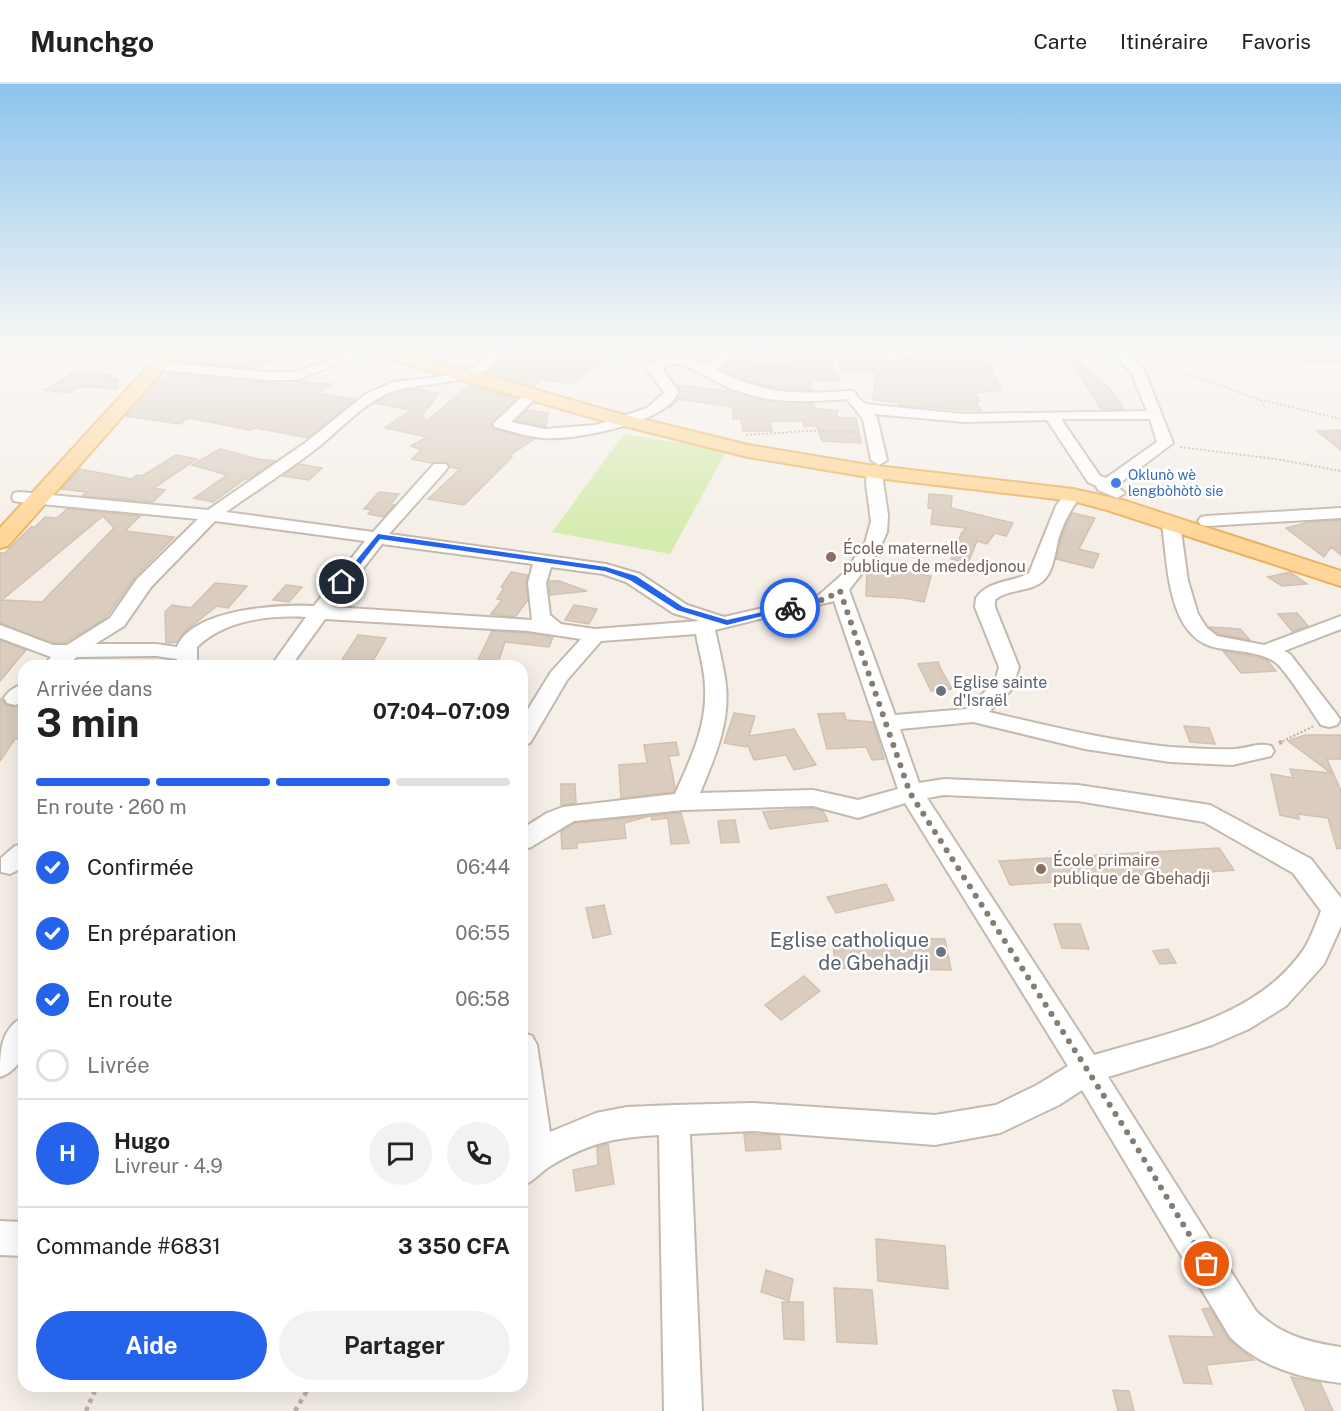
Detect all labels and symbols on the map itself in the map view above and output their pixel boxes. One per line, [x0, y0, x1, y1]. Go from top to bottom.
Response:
place label: Oklunò wè lengbòhòtò sie [1128, 467, 1224, 499]
marker: Oklunò wè lengbòhòtò sie [1109, 476, 1123, 490]
place label: École maternelle publique de mededjonou [843, 538, 1026, 576]
marker: École maternelle publique de mededjonou [824, 550, 838, 564]
pin [316, 556, 367, 607]
courier [760, 578, 820, 638]
place label: Eglise sainte d'Israël [953, 673, 1047, 710]
marker: Eglise sainte d'Israël [934, 684, 948, 698]
place label: École primaire publique de Gbehadji [1053, 850, 1210, 888]
marker: École primaire publique de Gbehadji [1034, 862, 1048, 876]
place label: Eglise catholique de Gbehadji [770, 928, 929, 975]
marker: Eglise catholique de Gbehadji [934, 945, 948, 959]
pin [1181, 1238, 1232, 1289]

